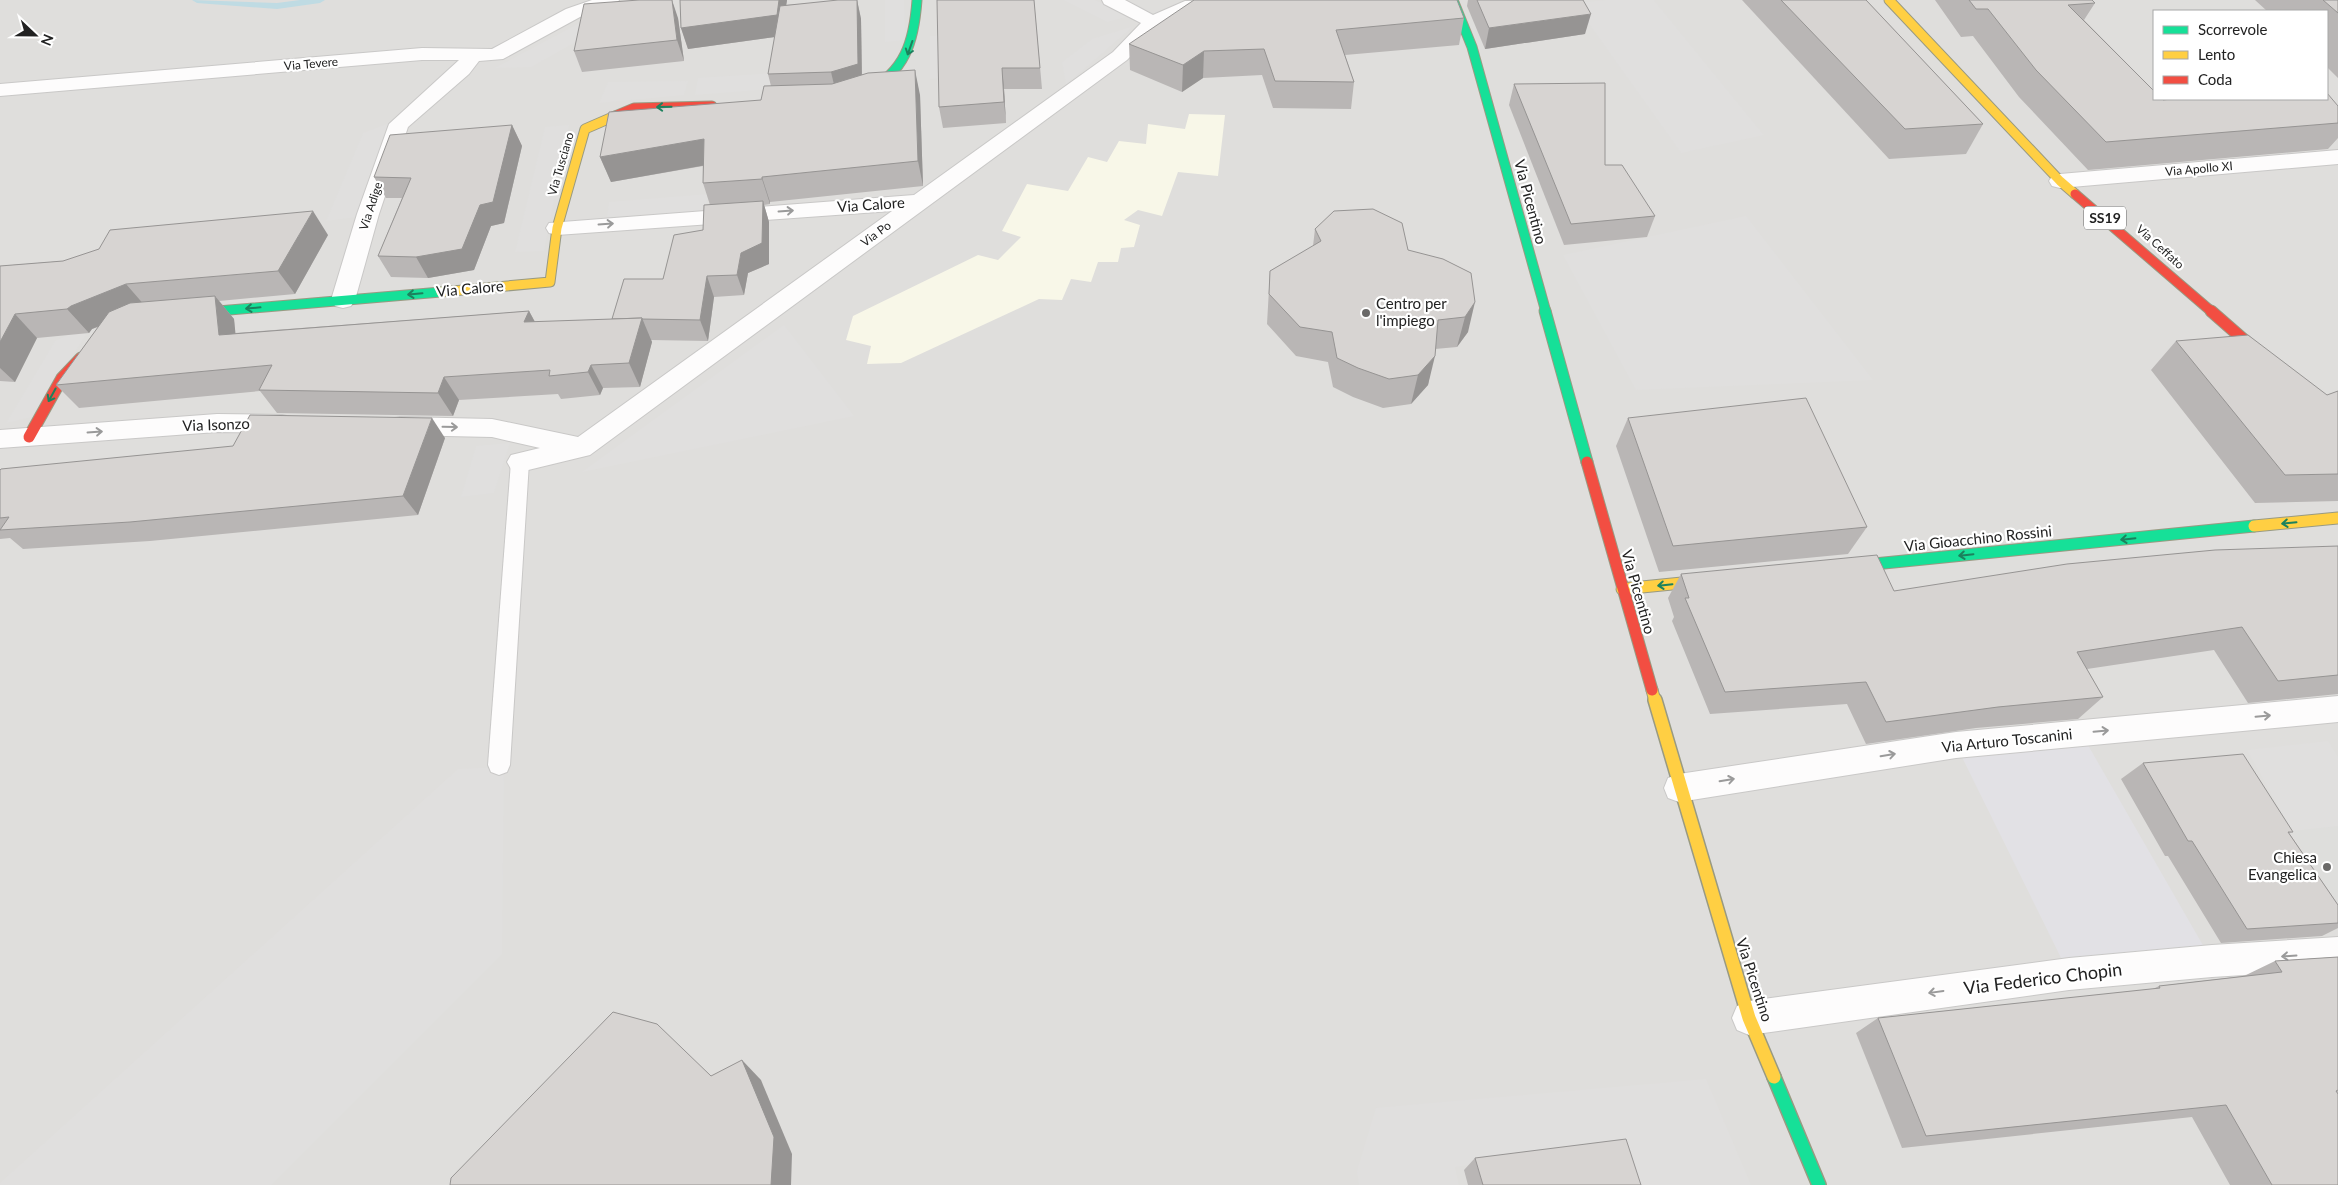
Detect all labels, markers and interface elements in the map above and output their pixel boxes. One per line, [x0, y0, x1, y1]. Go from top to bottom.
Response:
north arrow [10, 10, 60, 60]
legend [2153, 10, 2328, 100]
text: Scorrevole [2198, 20, 2268, 38]
text: N [38, 32, 57, 48]
one-way arrow [904, 39, 914, 55]
text: Lento [2198, 45, 2235, 63]
street label: Via Tevere [283, 54, 339, 73]
text: Coda [2198, 70, 2232, 88]
one-way arrow [656, 102, 672, 112]
street label: Via Tusciano [544, 130, 577, 197]
street label: Via Picentino [1511, 157, 1551, 246]
street label: Via Apollo XI [2164, 158, 2233, 179]
street label: Via Adige [356, 180, 385, 232]
street label: Via Calore [837, 193, 905, 215]
one-way arrow [777, 207, 793, 216]
road number: SS19 [2084, 207, 2126, 230]
street label: Via Po [858, 217, 894, 250]
one-way arrow [598, 220, 614, 229]
street label: Via Ceffato [2133, 221, 2187, 272]
street label: Via Calore [435, 276, 504, 300]
one-way arrow [407, 289, 423, 299]
place label: Centro per l'impiego [1376, 294, 1447, 329]
one-way arrow [245, 303, 261, 313]
marker: Centro per l'impiego [1360, 307, 1372, 319]
one-way arrow [47, 388, 57, 402]
street label: Via Isonzo [182, 414, 250, 434]
one-way arrow [441, 422, 457, 432]
one-way arrow [87, 427, 103, 436]
one-way arrow [2282, 518, 2298, 527]
street label: Via Gioacchino Rossini [1903, 521, 2053, 555]
one-way arrow [2120, 534, 2136, 544]
street label: Via Picentino [1618, 547, 1660, 636]
one-way arrow [1958, 550, 1974, 560]
one-way arrow [1657, 580, 1673, 590]
one-way arrow [2255, 712, 2271, 721]
street label: Via Arturo Toscanini [1941, 724, 2073, 756]
one-way arrow [2093, 727, 2109, 736]
one-way arrow [1879, 750, 1895, 760]
one-way arrow [1719, 775, 1735, 785]
place label: Chiesa Evangelica [2248, 848, 2317, 883]
marker: Chiesa Evangelica [2321, 861, 2333, 873]
street label: Via Picentino [1733, 936, 1777, 1024]
one-way arrow [2282, 951, 2298, 960]
street label: Via Federico Chopin [1962, 957, 2123, 999]
one-way arrow [1929, 987, 1945, 997]

